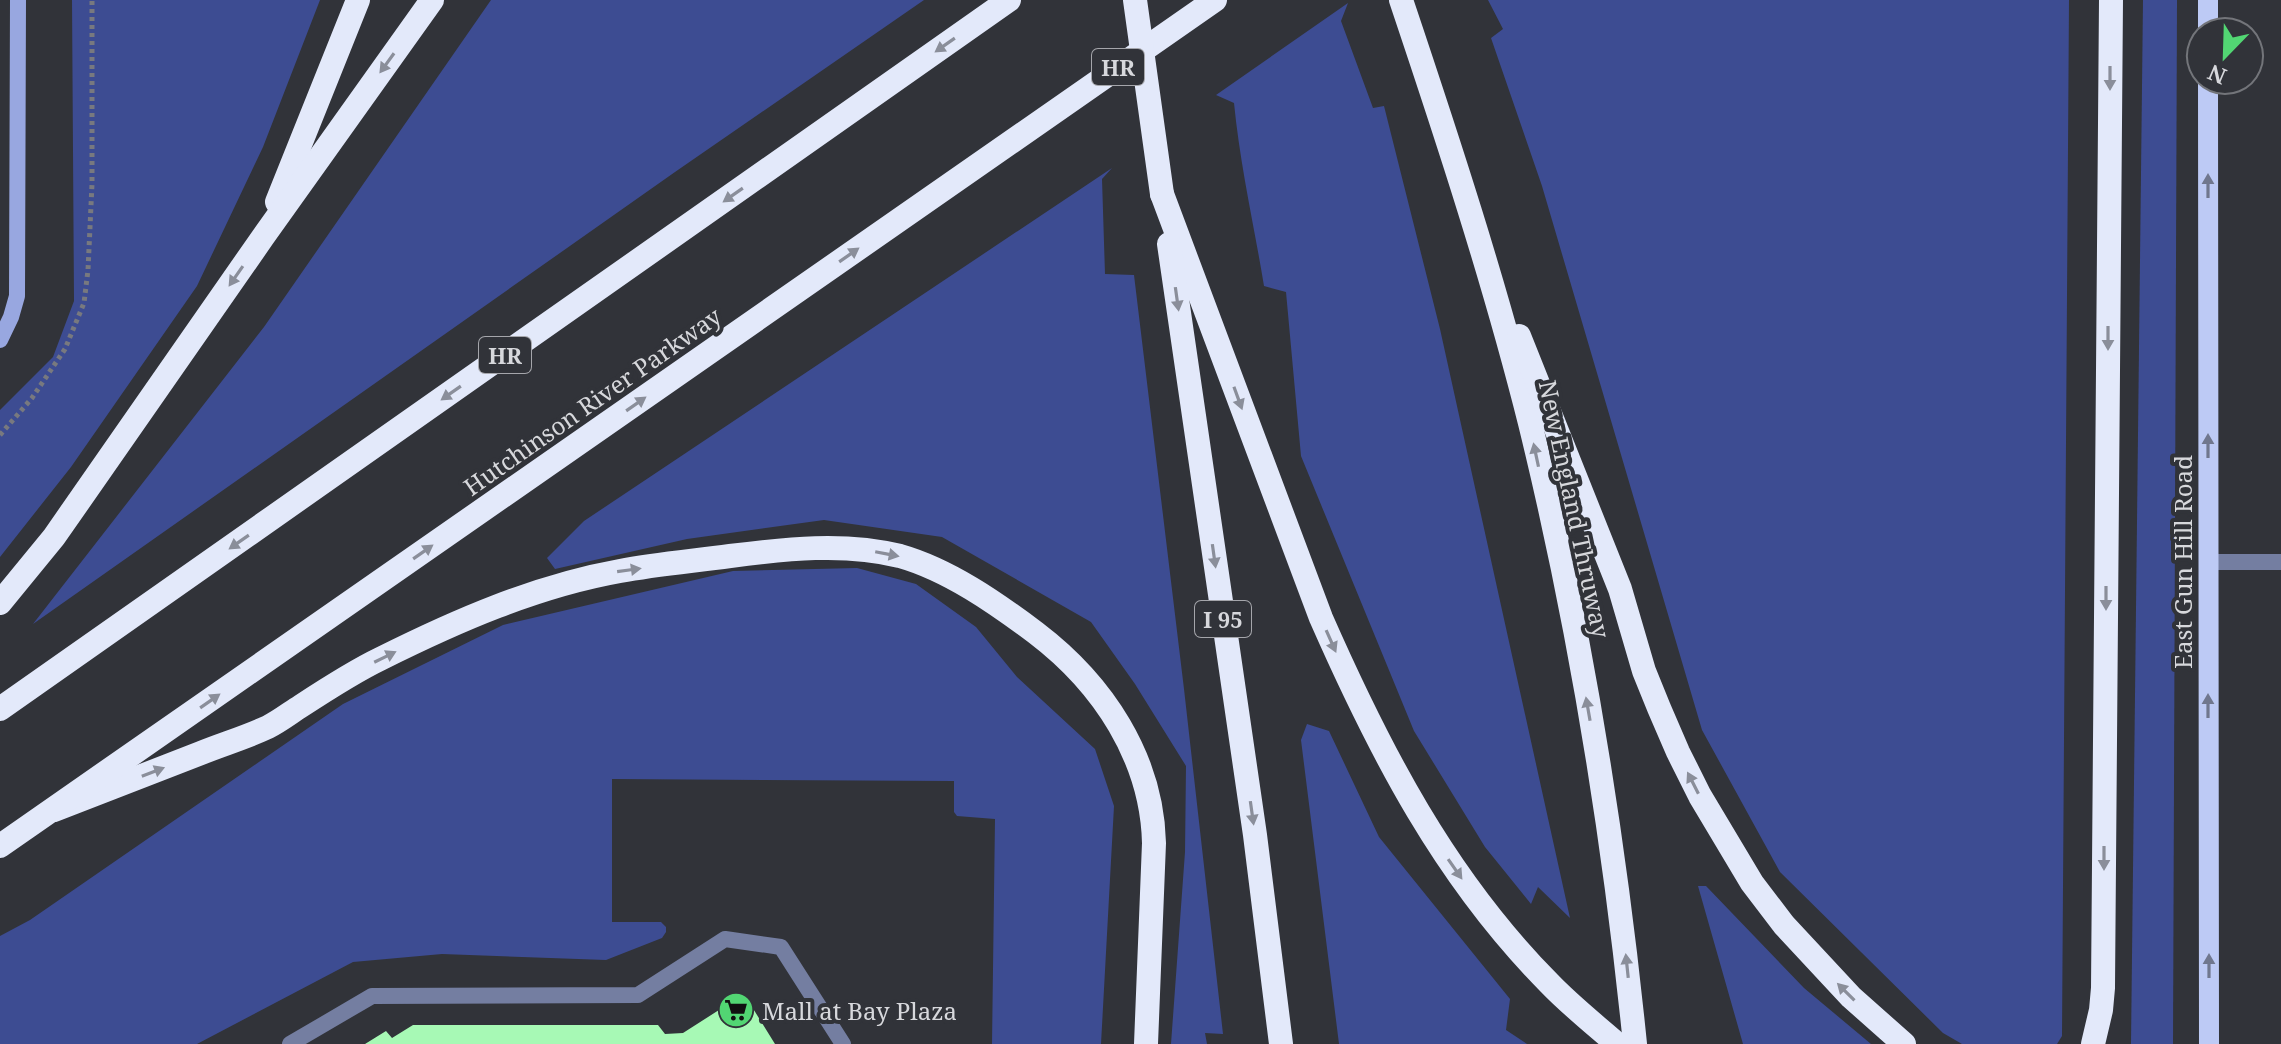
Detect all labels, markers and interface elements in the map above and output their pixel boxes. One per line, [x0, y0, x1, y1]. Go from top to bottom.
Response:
north arrow [2185, 16, 2265, 96]
one-way arrow [935, 37, 956, 52]
road number: HR [1092, 49, 1144, 85]
one-way arrow [380, 53, 395, 74]
text: N [2203, 58, 2231, 93]
one-way arrow [2104, 66, 2116, 91]
one-way arrow [2202, 173, 2214, 198]
one-way arrow [722, 187, 743, 202]
one-way arrow [839, 248, 860, 263]
one-way arrow [229, 265, 244, 286]
one-way arrow [1171, 286, 1184, 311]
street label: Hutchinson River Parkway [457, 299, 728, 503]
one-way arrow [2102, 326, 2114, 351]
road number: HR [479, 337, 531, 373]
street label: New England Thruway [1532, 377, 1619, 641]
one-way arrow [441, 385, 462, 400]
one-way arrow [1232, 386, 1245, 410]
one-way arrow [626, 397, 647, 412]
one-way arrow [2202, 433, 2214, 458]
one-way arrow [1529, 442, 1542, 467]
street label: East Gun Hill Road [2166, 455, 2199, 669]
one-way arrow [228, 534, 249, 550]
one-way arrow [1208, 544, 1221, 569]
one-way arrow [412, 545, 433, 560]
one-way arrow [874, 548, 899, 561]
one-way arrow [616, 563, 641, 576]
one-way arrow [2100, 586, 2112, 611]
road number: I 95 [1195, 601, 1251, 637]
one-way arrow [1325, 629, 1338, 653]
one-way arrow [373, 650, 396, 664]
one-way arrow [2202, 693, 2214, 718]
one-way arrow [199, 694, 220, 709]
one-way arrow [1582, 697, 1594, 722]
one-way arrow [141, 765, 165, 778]
one-way arrow [1687, 771, 1700, 794]
one-way arrow [1246, 801, 1259, 826]
one-way arrow [2098, 846, 2110, 871]
one-way arrow [1447, 858, 1462, 879]
one-way arrow [2203, 953, 2215, 978]
one-way arrow [1621, 954, 1634, 979]
one-way arrow [1837, 983, 1856, 1001]
supermarket icon: Mall at Bay Plaza [717, 991, 755, 1029]
place label: Mall at Bay Plaza [762, 994, 957, 1027]

